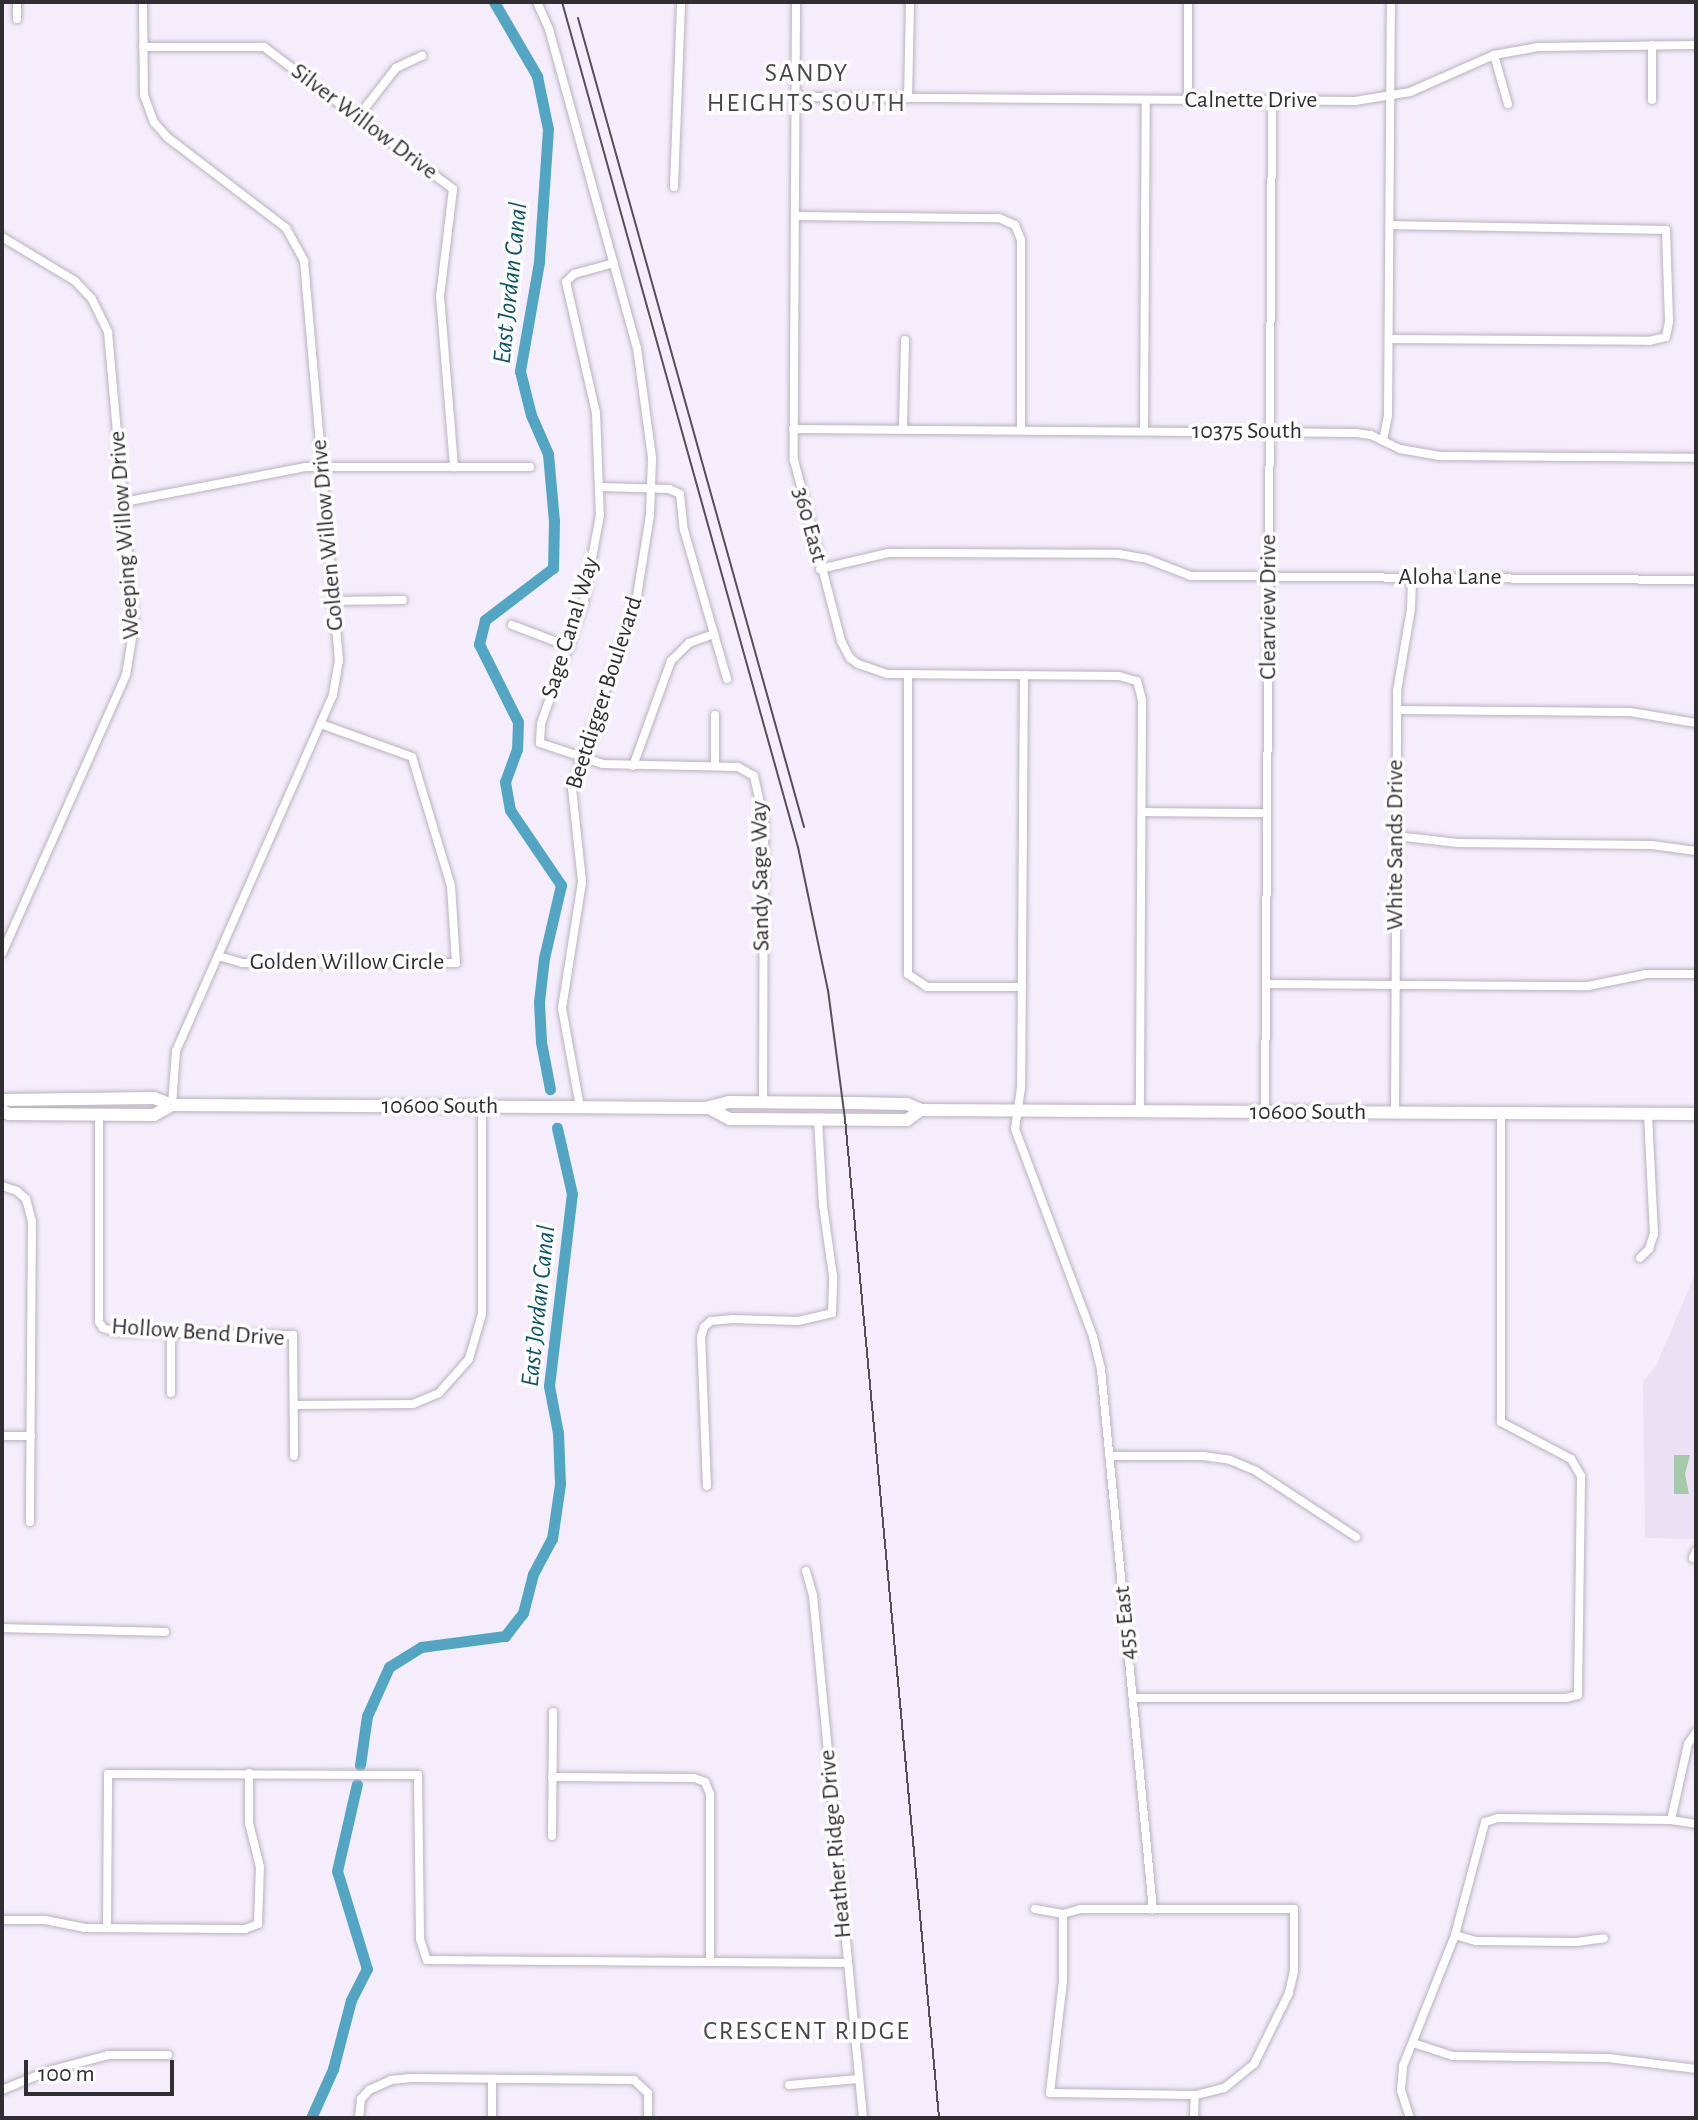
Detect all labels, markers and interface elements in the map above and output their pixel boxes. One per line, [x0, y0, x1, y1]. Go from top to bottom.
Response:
street label: Silver Willow Drive [285, 57, 443, 187]
district label: SANDY HEIGHTS SOUTH [707, 58, 907, 120]
street label: Calnette Drive [1185, 87, 1317, 115]
water label: East Jordan Canal [487, 201, 535, 365]
street label: 10375 South [1192, 418, 1302, 446]
street label: Weeping Willow Drive [103, 430, 147, 640]
street label: Golden Willow Drive [305, 438, 351, 632]
street label: 360 East [785, 484, 833, 566]
street label: Clearview Drive [1255, 534, 1283, 680]
street label: Sage Canal Way [536, 554, 606, 702]
street label: Aloha Lane [1398, 564, 1502, 592]
street label: Beetdigger Boulevard [560, 593, 650, 793]
street label: White Sands Drive [1382, 759, 1410, 931]
street label: Sandy Sage Way [745, 801, 777, 951]
street label: Golden Willow Circle [250, 949, 444, 977]
street label: 10600 South [382, 1093, 498, 1121]
street label: 10600 South [1250, 1099, 1366, 1127]
water label: East Jordan Canal [515, 1224, 563, 1388]
street label: Hollow Bend Drive [110, 1313, 286, 1353]
street label: 455 East [1108, 1585, 1144, 1661]
street label: Heather Ridge Drive [813, 1749, 859, 1939]
district label: CRESCENT RIDGE [703, 2016, 911, 2048]
scale bar [28, 2044, 178, 2094]
text: 100 m [38, 2062, 95, 2086]

